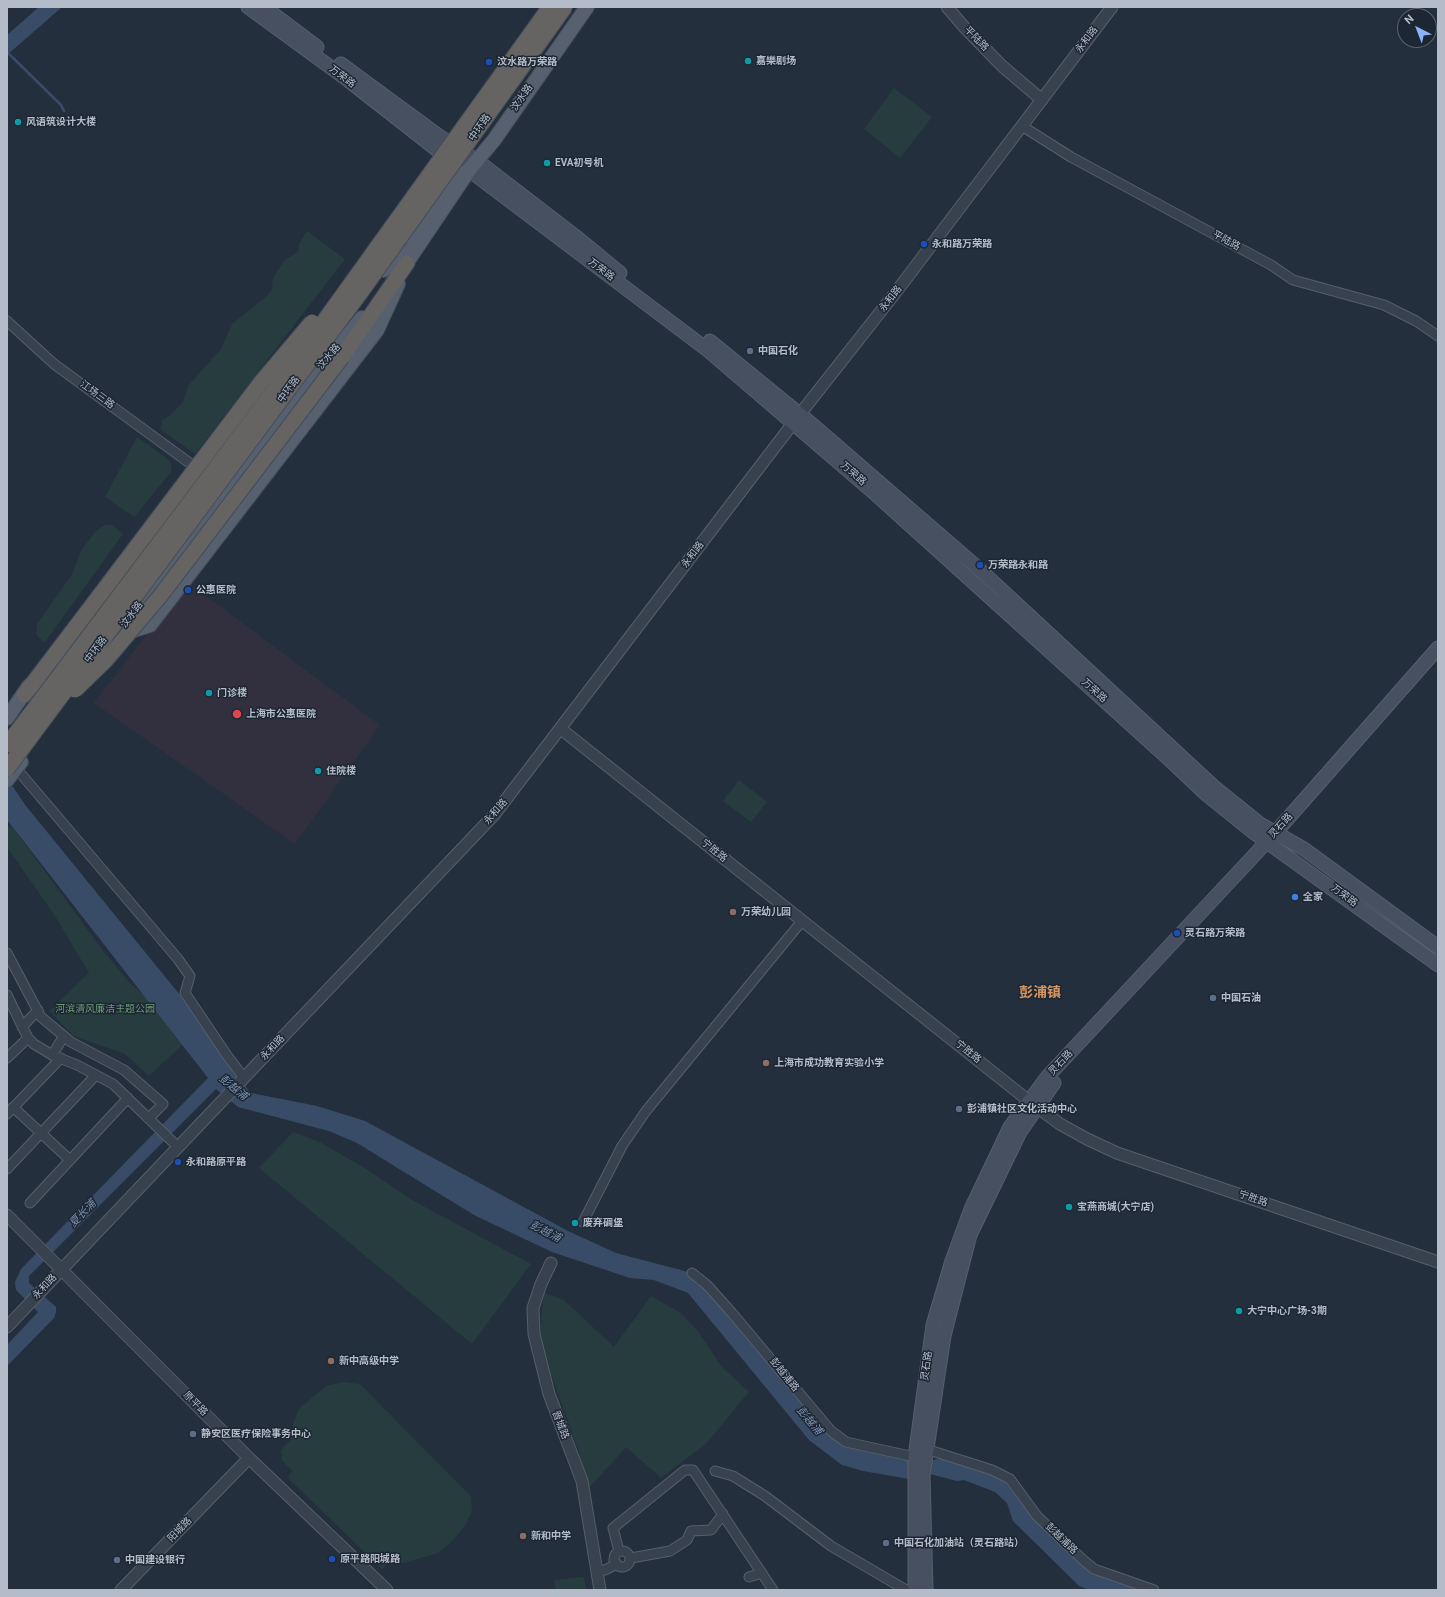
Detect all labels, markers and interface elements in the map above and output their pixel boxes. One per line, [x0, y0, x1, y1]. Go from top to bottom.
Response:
north arrow [1397, 8, 1437, 48]
text: N [1402, 12, 1417, 27]
street label: 平陆路 [961, 24, 991, 54]
street label: 永和路 [1073, 24, 1101, 56]
place label: 嘉樂剧场 [756, 55, 796, 67]
place label: 汶水路万荣路 [497, 56, 557, 68]
marker: 嘉樂剧场 [743, 56, 753, 66]
marker: 汶水路万荣路 [484, 57, 494, 67]
street label: 万荣路 [326, 63, 358, 91]
street label: 汶水路 [508, 82, 536, 114]
street label: 中环路 [466, 112, 494, 144]
place label: 风语筑设计大楼 [26, 116, 96, 128]
marker: 风语筑设计大楼 [13, 117, 23, 127]
place label: EVA初号机 [555, 157, 604, 169]
marker: EVA初号机 [542, 158, 552, 168]
street label: 平陆路 [1210, 228, 1242, 254]
place label: 永和路万荣路 [932, 238, 992, 250]
marker: 永和路万荣路 [919, 239, 929, 249]
street label: 万荣路 [585, 256, 617, 284]
street label: 永和路 [877, 283, 905, 315]
street label: 汶水路 [315, 342, 343, 372]
place label: 中国石化 [758, 345, 798, 357]
marker: 中国石化 [745, 346, 755, 356]
street label: 中环路 [275, 374, 303, 406]
street label: 江场三路 [77, 378, 117, 412]
street label: 万荣路 [838, 460, 868, 488]
street label: 永和路 [679, 539, 707, 571]
place label: 万荣路永和路 [988, 559, 1048, 571]
marker: 万荣路永和路 [975, 560, 985, 570]
place label: 公惠医院 [196, 584, 236, 596]
marker: 公惠医院 [183, 585, 193, 595]
street label: 汶水路 [118, 599, 146, 631]
street label: 中环路 [82, 634, 110, 666]
street label: 万荣路 [1079, 677, 1109, 705]
place label: 门诊楼 [217, 687, 247, 699]
marker: 门诊楼 [204, 688, 214, 698]
marker: 上海市公惠医院 [231, 708, 243, 720]
place label: 上海市公惠医院 [246, 708, 316, 720]
place label: 住院楼 [326, 765, 356, 777]
marker: 住院楼 [313, 766, 323, 776]
street label: 永和路 [482, 797, 510, 827]
street label: 灵石路 [1267, 811, 1295, 841]
street label: 宁胜路 [699, 837, 729, 865]
street label: 万荣路 [1328, 882, 1360, 910]
place label: 全家 [1303, 891, 1323, 903]
marker: 全家 [1290, 892, 1300, 902]
place label: 万荣幼儿园 [741, 906, 791, 918]
marker: 万荣幼儿园 [728, 907, 738, 917]
place label: 灵石路万荣路 [1185, 927, 1245, 939]
marker: 灵石路万荣路 [1172, 928, 1182, 938]
district label: 彭浦镇 [1019, 985, 1061, 1001]
place label: 中国石油 [1221, 992, 1261, 1004]
marker: 中国石油 [1208, 993, 1218, 1003]
park label: 河滨清风廉洁主题公园 [55, 1003, 155, 1015]
street label: 永和路 [258, 1033, 288, 1063]
street label: 宁胜路 [953, 1038, 983, 1066]
street label: 灵石路 [1046, 1048, 1076, 1078]
place label: 上海市成功教育实验小学 [774, 1057, 884, 1069]
marker: 上海市成功教育实验小学 [761, 1058, 771, 1068]
water label: 彭越浦 [216, 1072, 250, 1104]
place label: 彭浦镇社区文化活动中心 [967, 1103, 1077, 1115]
marker: 彭浦镇社区文化活动中心 [954, 1104, 964, 1114]
place label: 永和路原平路 [186, 1156, 246, 1168]
marker: 永和路原平路 [173, 1157, 183, 1167]
street label: 宁胜路 [1237, 1188, 1269, 1210]
water label: 夏长浦 [67, 1198, 99, 1230]
place label: 宝燕商城(大宁店) [1077, 1201, 1154, 1213]
marker: 宝燕商城(大宁店) [1064, 1202, 1074, 1212]
place label: 废弃碉堡 [583, 1217, 623, 1229]
marker: 废弃碉堡 [570, 1218, 580, 1228]
water label: 彭越浦 [527, 1219, 563, 1245]
street label: 永和路 [30, 1272, 60, 1302]
place label: 大宁中心广场-3期 [1247, 1305, 1327, 1317]
marker: 大宁中心广场-3期 [1234, 1306, 1244, 1316]
street label: 灵石路 [919, 1350, 935, 1382]
place label: 新中高级中学 [339, 1355, 399, 1367]
marker: 新中高级中学 [326, 1356, 336, 1366]
street label: 彭越浦路 [767, 1356, 801, 1394]
street label: 原平路 [180, 1389, 210, 1419]
water label: 彭越浦 [793, 1404, 825, 1438]
street label: 晋城路 [549, 1409, 571, 1441]
place label: 静安区医疗保险事务中心 [201, 1428, 311, 1440]
marker: 静安区医疗保险事务中心 [188, 1429, 198, 1439]
street label: 阳城路 [165, 1515, 195, 1545]
street label: 彭越浦路 [1042, 1521, 1080, 1557]
place label: 新和中学 [531, 1530, 571, 1542]
marker: 新和中学 [518, 1531, 528, 1541]
place label: 中国石化加油站（灵石路站） [894, 1537, 1024, 1549]
marker: 中国石化加油站（灵石路站） [881, 1538, 891, 1548]
place label: 原平路阳城路 [340, 1553, 400, 1565]
place label: 中国建设银行 [125, 1554, 185, 1566]
marker: 原平路阳城路 [327, 1554, 337, 1564]
marker: 中国建设银行 [112, 1555, 122, 1565]

